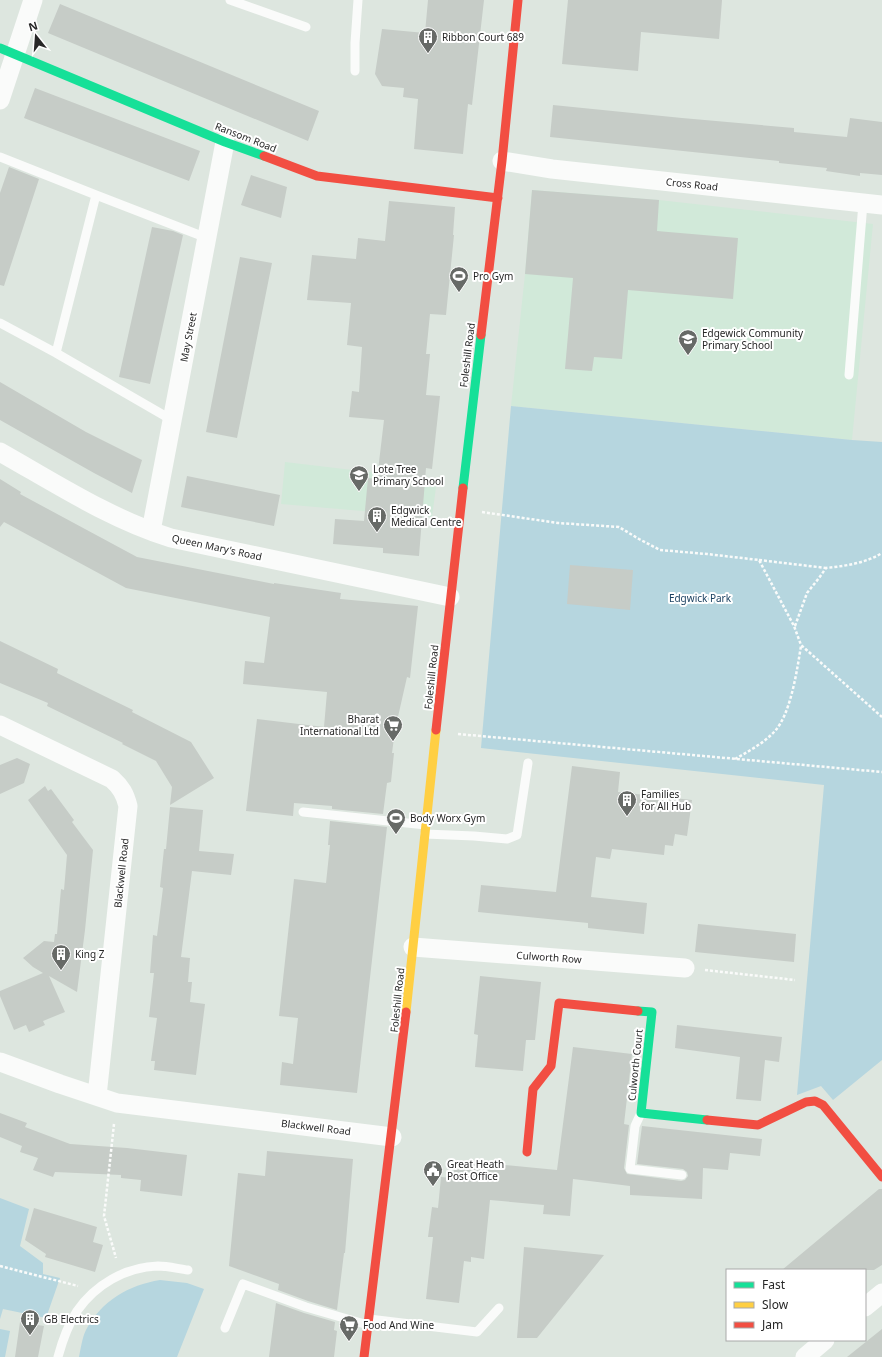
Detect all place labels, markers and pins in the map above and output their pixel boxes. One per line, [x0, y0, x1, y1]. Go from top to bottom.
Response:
building icon: Ribbon Court 689 [417, 26, 439, 54]
place label: Ribbon Court 689 [442, 30, 524, 44]
sports icon: Pro Gym [448, 265, 470, 293]
place label: Pro Gym [473, 269, 513, 283]
place label: Edgewick Community Primary School [702, 326, 804, 352]
school or university icon: Edgewick Community Primary School [677, 328, 699, 356]
place label: Lote Tree Primary School [373, 462, 444, 488]
school or university icon: Lote Tree Primary School [348, 464, 370, 492]
place label: Edgwick Medical Centre [391, 503, 462, 529]
building icon: Edgwick Medical Centre [366, 505, 388, 533]
place label: Bharat International Ltd [300, 712, 379, 738]
supermarket icon: Bharat International Ltd [382, 714, 404, 742]
place label: Families for All Hub [641, 787, 691, 813]
building icon: Families for All Hub [616, 789, 638, 817]
sports icon: Body Worx Gym [385, 807, 407, 835]
place label: Body Worx Gym [410, 811, 485, 825]
building icon: King Z [50, 943, 72, 971]
place label: King Z [75, 947, 105, 961]
place label: Great Heath Post Office [447, 1157, 504, 1183]
public building icon: Great Heath Post Office [422, 1159, 444, 1187]
building icon: GB Electrics [19, 1308, 41, 1336]
place label: GB Electrics [44, 1312, 99, 1326]
supermarket icon: Food And Wine [338, 1314, 360, 1342]
place label: Food And Wine [363, 1318, 434, 1332]

